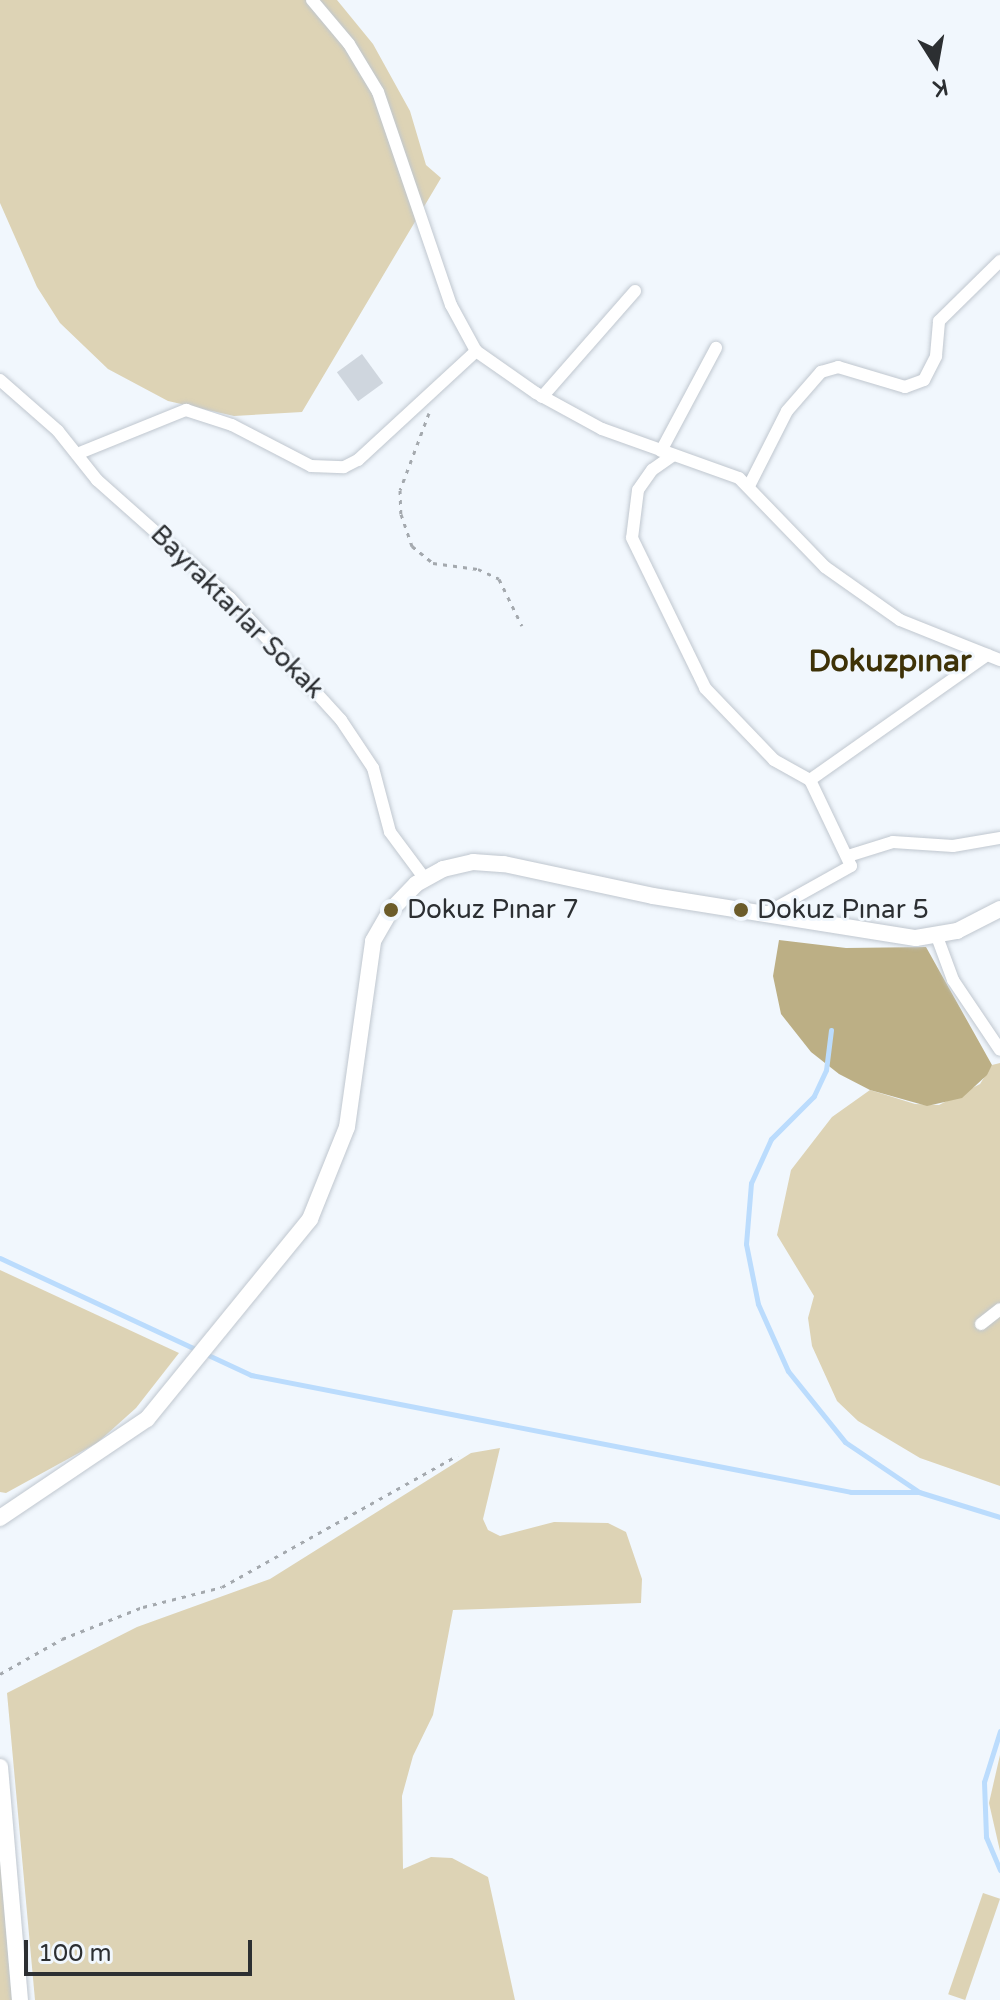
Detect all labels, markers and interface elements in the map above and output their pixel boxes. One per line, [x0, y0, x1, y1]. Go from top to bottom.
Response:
north arrow [896, 24, 976, 104]
text: K [931, 73, 950, 102]
street label: Bayraktarlar Sokak [144, 519, 330, 705]
district label: Dokuzpınar [809, 644, 971, 680]
place label: Dokuz Pınar 7 [407, 894, 579, 926]
place label: Dokuz Pınar 5 [757, 894, 929, 926]
marker: Dokuz Pınar 7 [382, 901, 400, 919]
marker: Dokuz Pınar 5 [732, 901, 750, 919]
scale bar [28, 1924, 256, 1974]
text: 100 m [38, 1939, 112, 1968]

